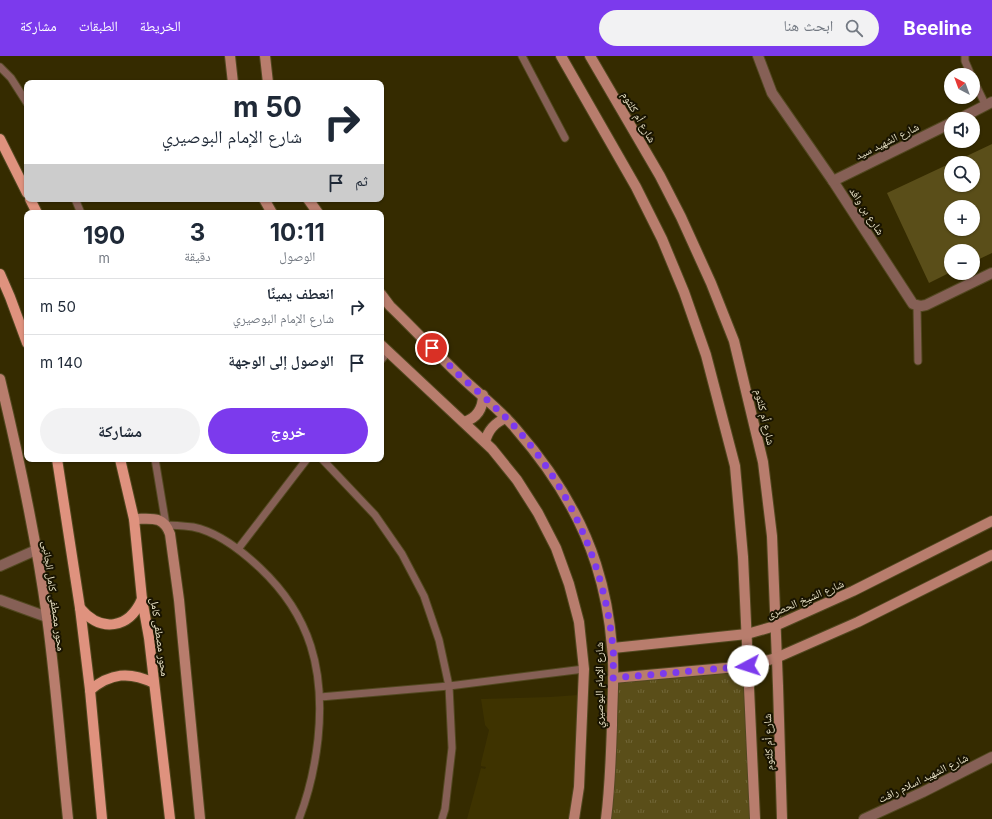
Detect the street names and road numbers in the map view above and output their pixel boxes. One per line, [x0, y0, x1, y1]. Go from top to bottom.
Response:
street label: شارع أم كلثوم [619, 89, 659, 145]
street label: شارع الشهيد سيد [853, 120, 921, 162]
street label: شارع بن وافد [846, 184, 888, 238]
street label: شارع أم كلثوم [752, 388, 778, 446]
street label: محور مصطفى كامل الجانبى [39, 540, 69, 652]
street label: شارع الشيخ الحصرى [764, 576, 846, 622]
street label: محور مصطفى كامل [148, 597, 172, 677]
street label: شارع الإمام البوصيري [592, 642, 608, 728]
street label: شارع أم كلثوم [760, 713, 776, 771]
street label: شارع الشهيد اسلام رافت [876, 750, 970, 806]

